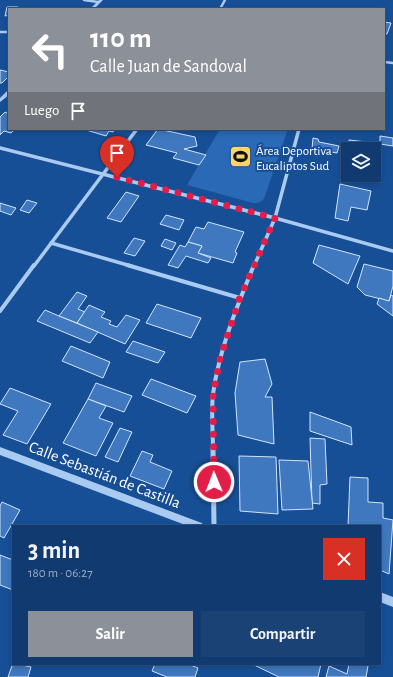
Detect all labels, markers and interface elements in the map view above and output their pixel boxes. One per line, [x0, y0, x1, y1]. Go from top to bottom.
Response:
icon: left [24, 24, 76, 76]
text: 110 m [90, 25, 152, 53]
text: Calle Juan de Sandoval [90, 58, 247, 76]
icon: arrive [67, 100, 89, 122]
text: Luego [24, 103, 59, 118]
pin [100, 136, 134, 177]
icon: arrive [106, 142, 128, 164]
map controls [341, 142, 381, 182]
button: layers [341, 142, 381, 182]
sports icon: Área Deportiva Eucaliptos Sud [228, 144, 254, 170]
place label: Área Deportiva Eucaliptos Sud [256, 144, 332, 173]
street label: Calle Sebastián de Castilla [27, 439, 183, 511]
position arrow [193, 461, 235, 503]
button: close [323, 538, 365, 580]
text: 3 min [28, 539, 80, 563]
text: 180 m · 06:27 [28, 567, 93, 580]
button: Salir [28, 611, 193, 657]
button: Compartir [201, 611, 365, 657]

